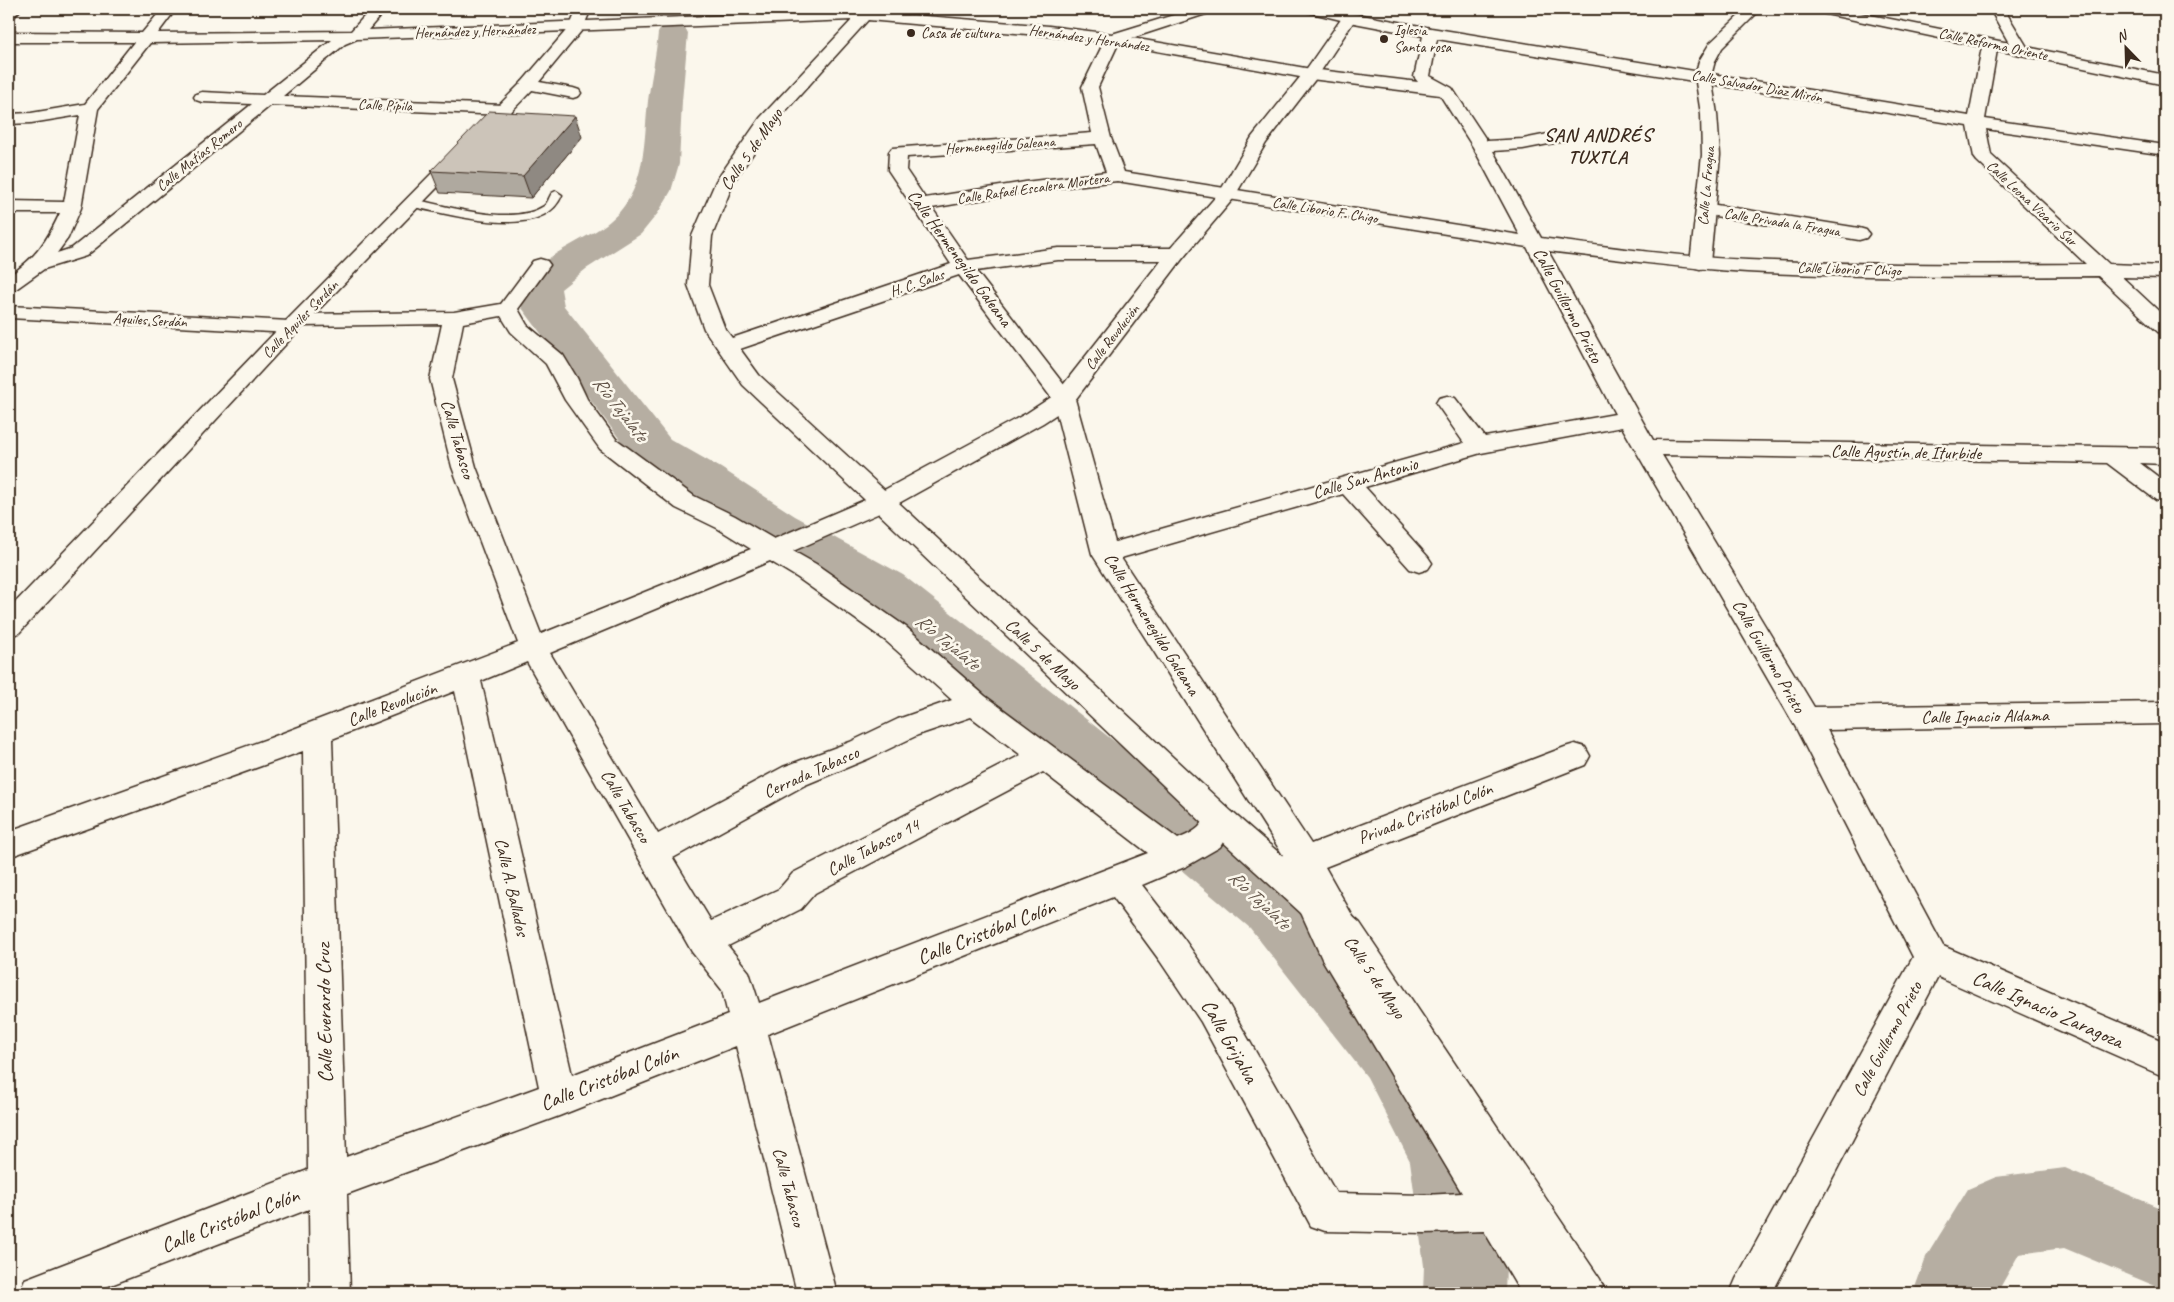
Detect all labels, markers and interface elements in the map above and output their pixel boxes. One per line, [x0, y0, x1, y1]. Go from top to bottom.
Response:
street label: Hernández y Hernández [414, 20, 537, 43]
street label: Hernández y Hernández [1028, 21, 1151, 56]
place label: Iglesia Santa rosa [1394, 21, 1453, 57]
north arrow [2102, 22, 2152, 72]
place label: Casa de cultura [921, 24, 1002, 43]
street label: Calle Reforma Oriente [1937, 24, 2050, 66]
text: N [2114, 26, 2131, 46]
marker: Casa de cultura [905, 27, 917, 39]
marker: Iglesia Santa rosa [1378, 33, 1390, 45]
street label: Calle Salvador Díaz Mirón [1690, 66, 1825, 108]
street label: Calle Pípila [358, 95, 413, 116]
street label: Calle 5 de Mayo [715, 102, 788, 194]
street label: Calle Matías Romero [152, 114, 247, 196]
district label: SAN ANDRÉS TUXTLA [1544, 123, 1656, 169]
street label: Hermenegildo Galeana [945, 132, 1057, 159]
street label: Calle La Fragua [1694, 144, 1720, 226]
street label: Calle Leona Vicario Sur [1982, 156, 2082, 251]
street label: Calle Rafaél Escalera Mortera [956, 168, 1112, 209]
street label: Calle Hermenegildo Galeana [903, 185, 1018, 332]
street label: Calle Liborio F. Chigo [1271, 193, 1381, 228]
street label: Calle Privada la Fragua [1723, 204, 1843, 241]
street label: Calle Guillermo Prieto [1528, 244, 1608, 368]
street label: Calle Liborio F Chigo [1797, 258, 1903, 281]
street label: H. C. Salas [888, 265, 949, 302]
street label: Calle Aquiles Serdán [258, 275, 343, 363]
street label: Calle Revolución [1081, 300, 1145, 374]
street label: Aquiles Serdán [113, 309, 189, 332]
water label: Río Tajalate [588, 371, 655, 448]
street label: Calle Tabasco [436, 397, 480, 483]
street label: Calle Agustín de Iturbide [1831, 440, 1983, 464]
street label: Calle San Antonio [1310, 452, 1422, 504]
street label: Calle Hermenegildo Galeana [1099, 549, 1206, 701]
street label: Calle Guillermo Prieto [1728, 595, 1811, 718]
water label: Río Tajalate [910, 609, 986, 677]
street label: Calle 5 de Mayo [1001, 614, 1086, 696]
street label: Calle Revolución [344, 677, 440, 731]
street label: Calle Ignacio Aldama [1921, 704, 2050, 728]
street label: Cerrada Tabasco [760, 741, 864, 803]
street label: Calle Tabasco [596, 765, 657, 848]
street label: Privada Cristóbal Colón [1355, 777, 1496, 849]
street label: Calle Tabasco 14 [823, 813, 925, 881]
street label: Calle A. Ballados [490, 836, 534, 940]
water label: Río Tajalate [1224, 865, 1297, 936]
street label: Calle Cristóbal Colón [913, 894, 1059, 970]
street label: Calle 5 de Mayo [1339, 931, 1412, 1024]
street label: Calle Everardo Cruz [310, 941, 338, 1083]
street label: Calle Ignacio Zaragoza [1969, 964, 2130, 1055]
street label: Calle Guillermo Prieto [1847, 976, 1927, 1100]
street label: Calle Grijalva [1196, 994, 1265, 1089]
street label: Calle Cristóbal Colón [536, 1040, 682, 1116]
street label: Calle Tabasco [768, 1145, 811, 1231]
street label: Calle Cristóbal Colón [157, 1182, 303, 1258]

